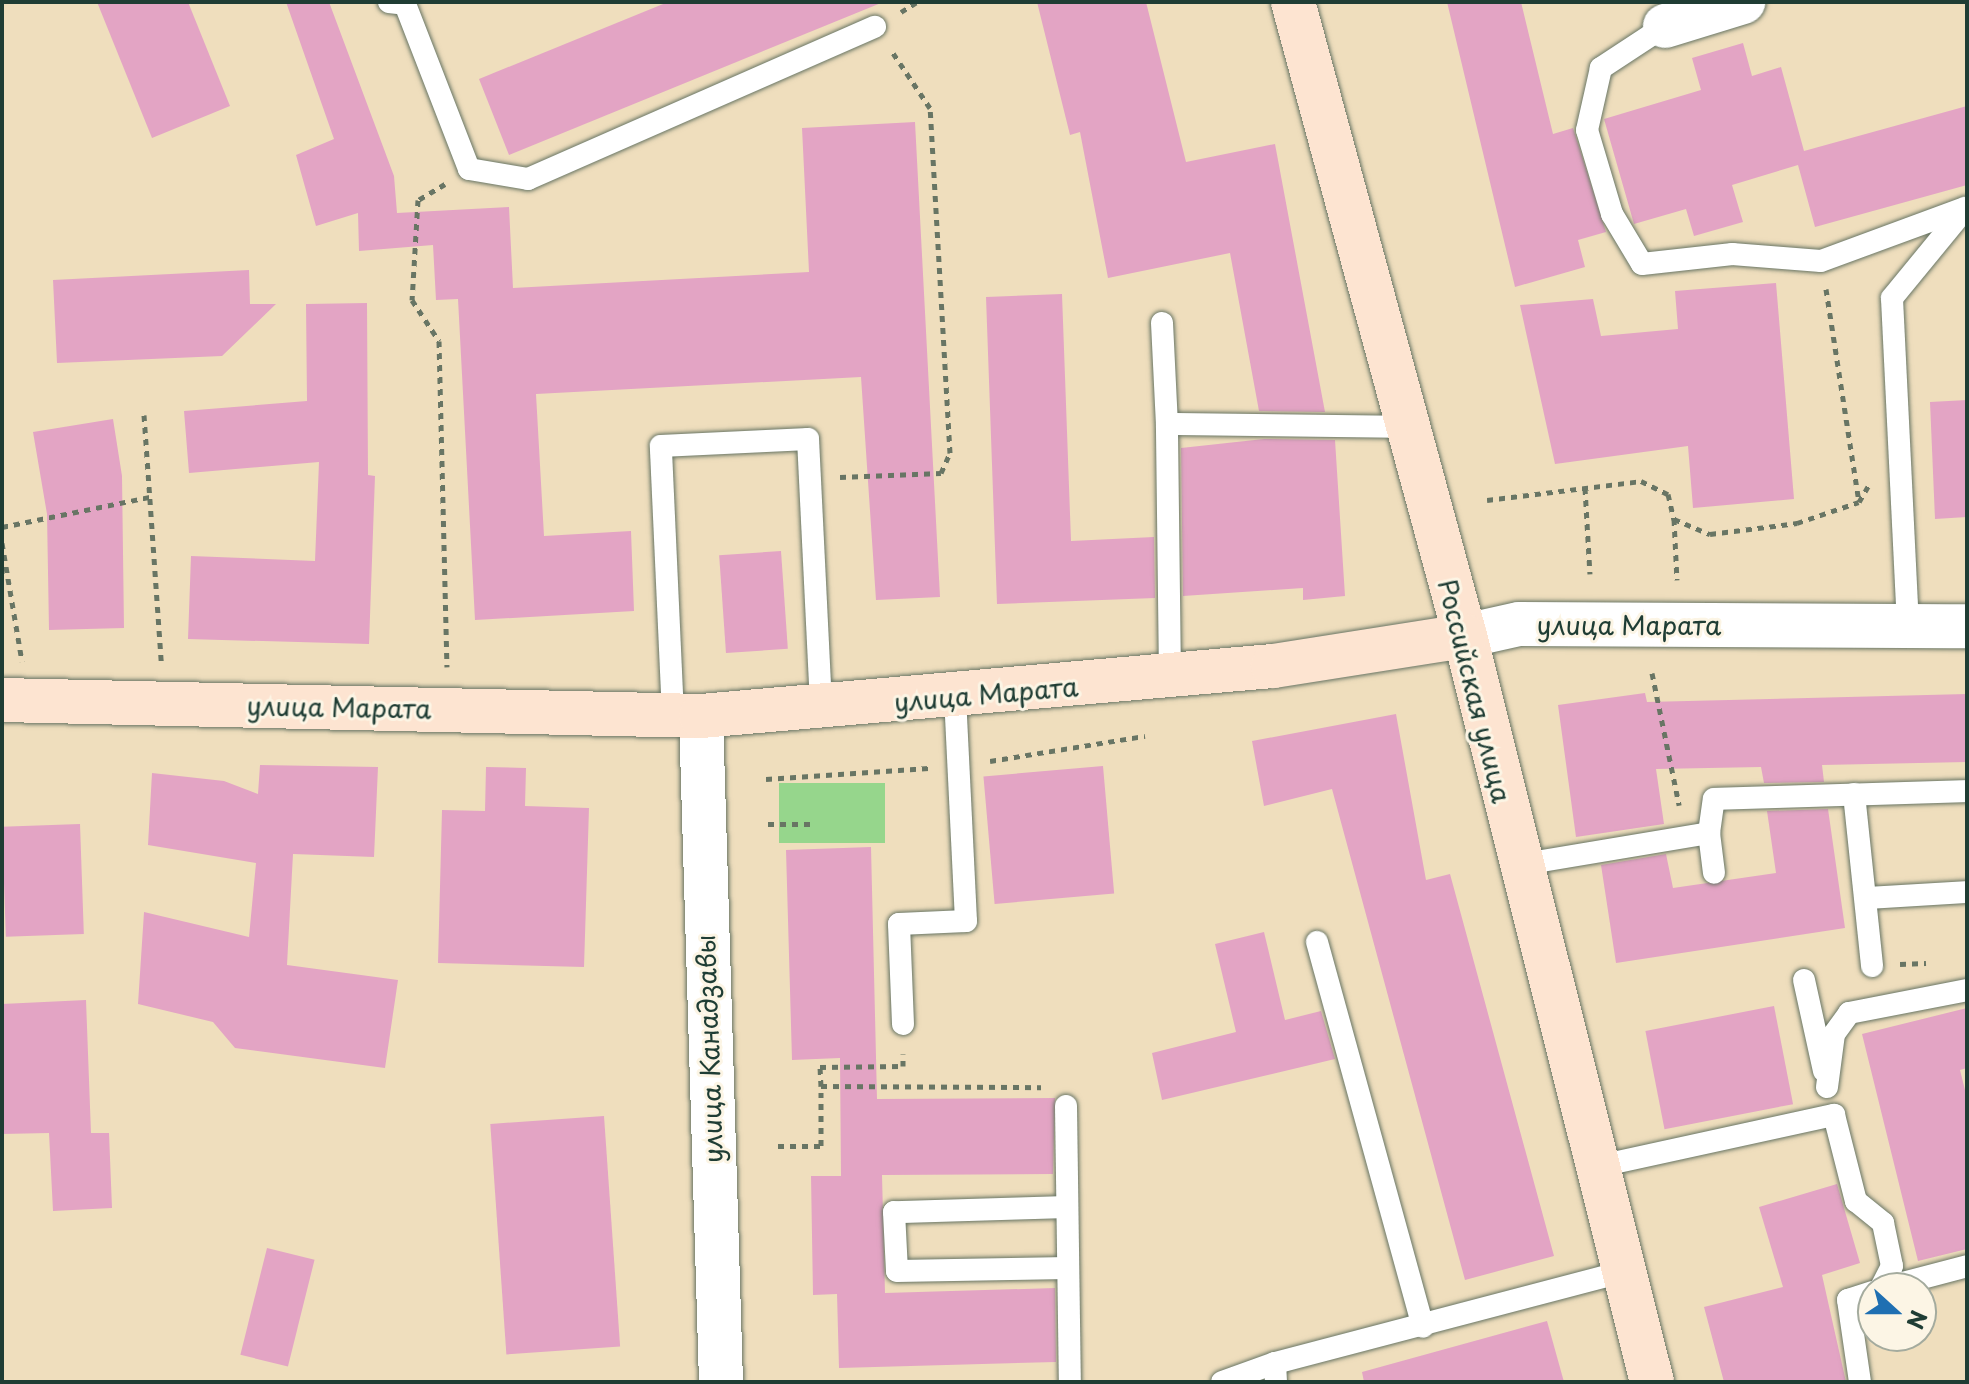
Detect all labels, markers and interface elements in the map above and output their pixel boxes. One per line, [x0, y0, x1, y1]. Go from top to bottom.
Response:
street label: Российская улица [1432, 575, 1518, 807]
street label: улица Марата [1536, 609, 1722, 641]
street label: улица Марата [892, 670, 1080, 718]
street label: улица Марата [246, 690, 432, 724]
street label: улица Канадзавы [689, 934, 729, 1164]
north arrow [1857, 1272, 1937, 1352]
text: N [1899, 1306, 1937, 1334]

